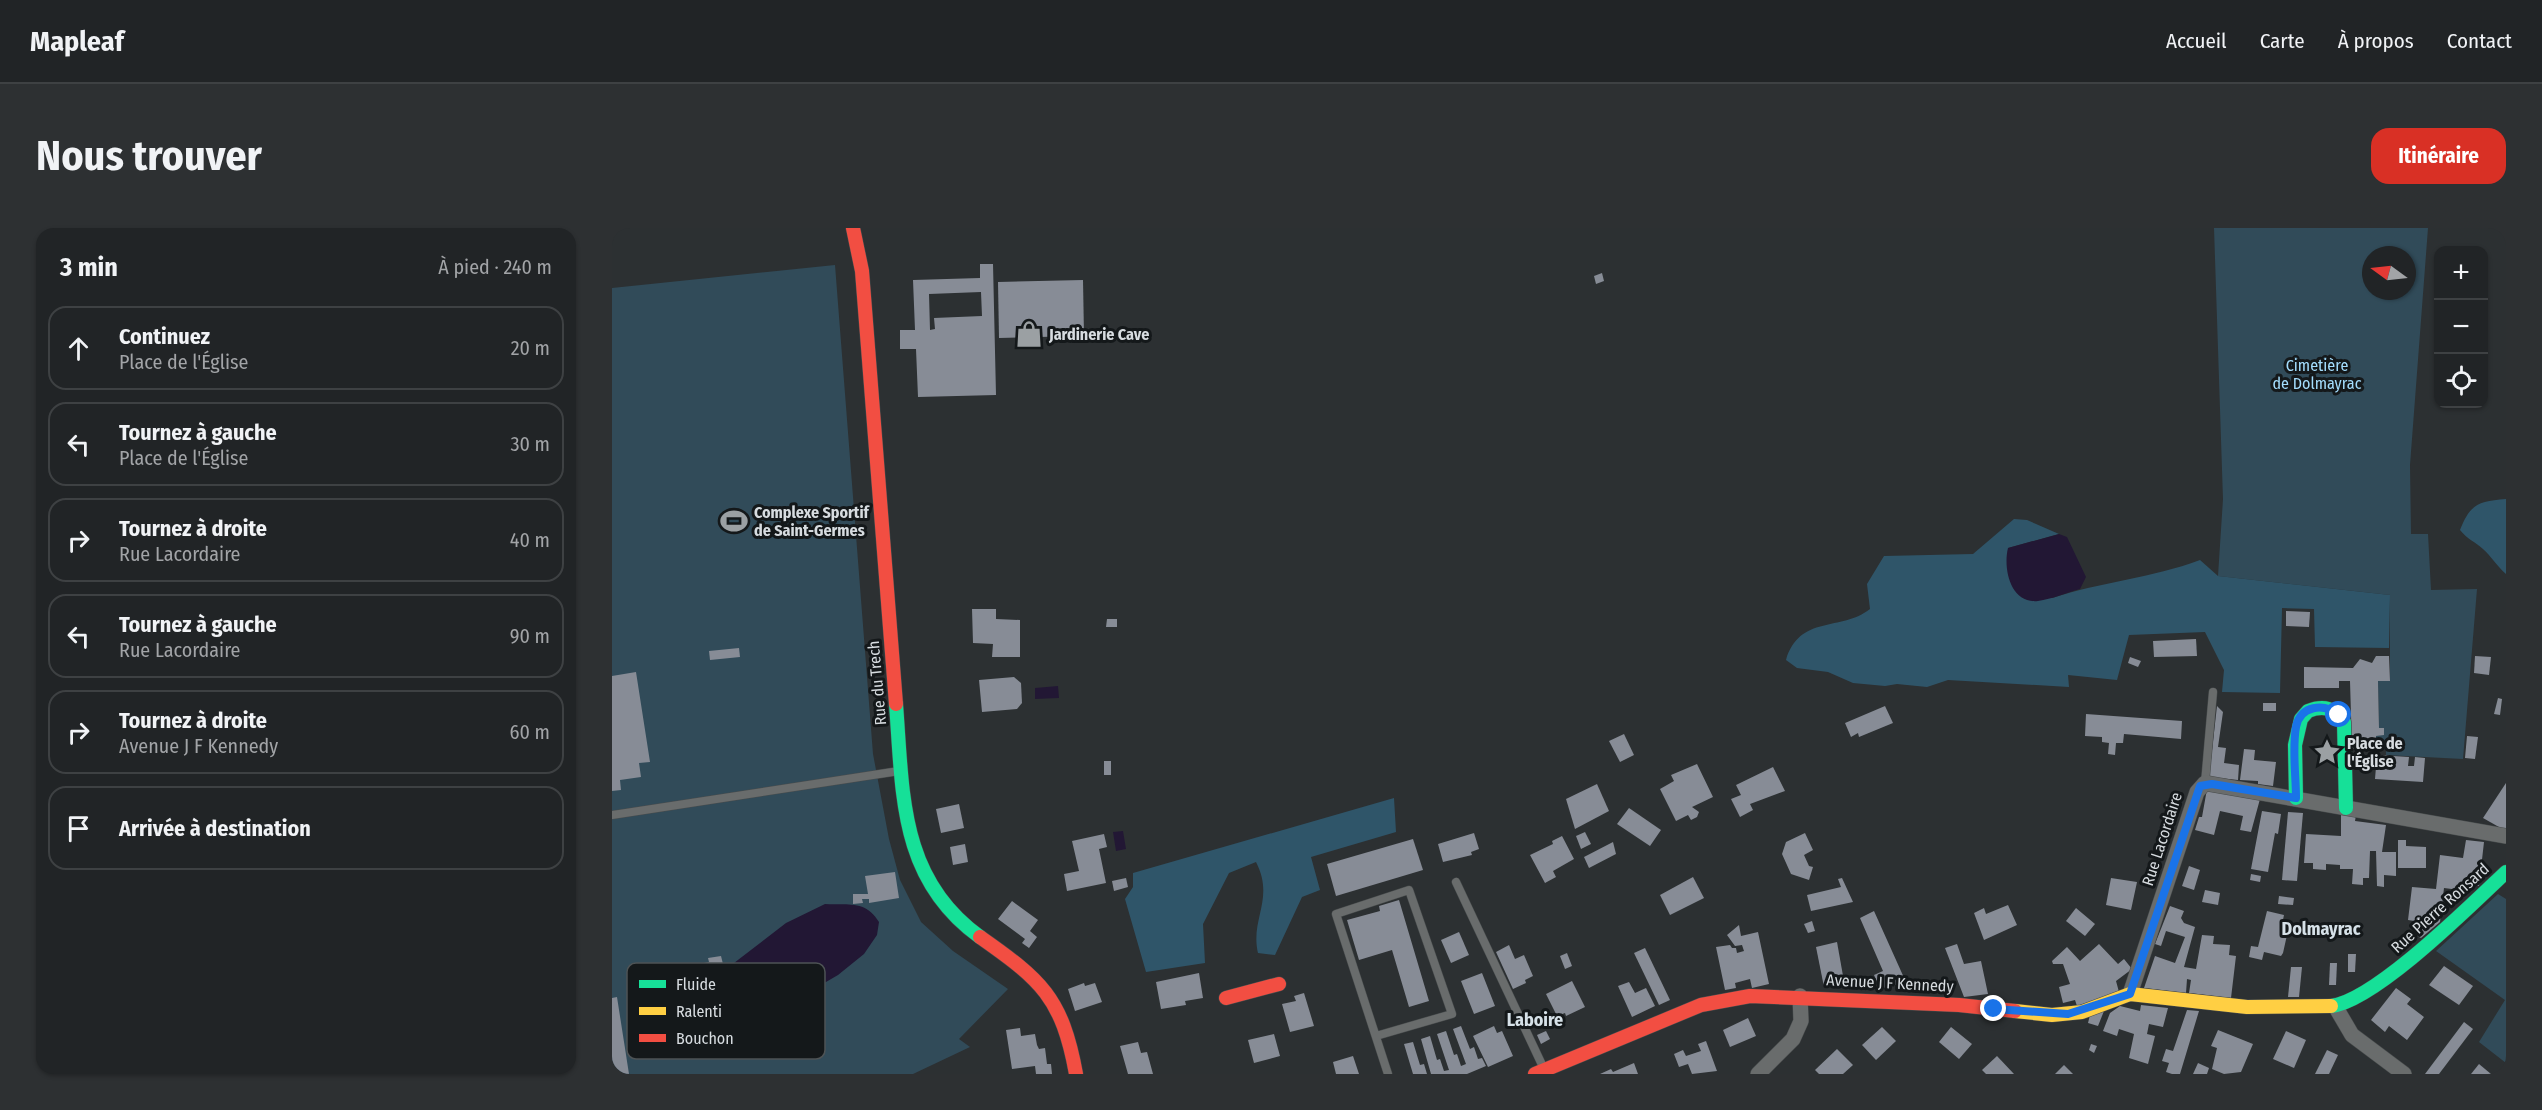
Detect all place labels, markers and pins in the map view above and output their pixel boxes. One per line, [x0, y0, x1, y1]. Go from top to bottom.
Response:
shop icon: Jardinerie Cave [1014, 319, 1044, 349]
place label: Jardinerie Cave [1048, 325, 1149, 344]
place label: Complexe Sportif de Saint-Germes [754, 503, 871, 540]
sports icon: Complexe Sportif de Saint-Germes [719, 506, 749, 536]
place label: Place de l'Église [2347, 734, 2403, 771]
place icon: Place de l'Église [2312, 737, 2342, 767]

